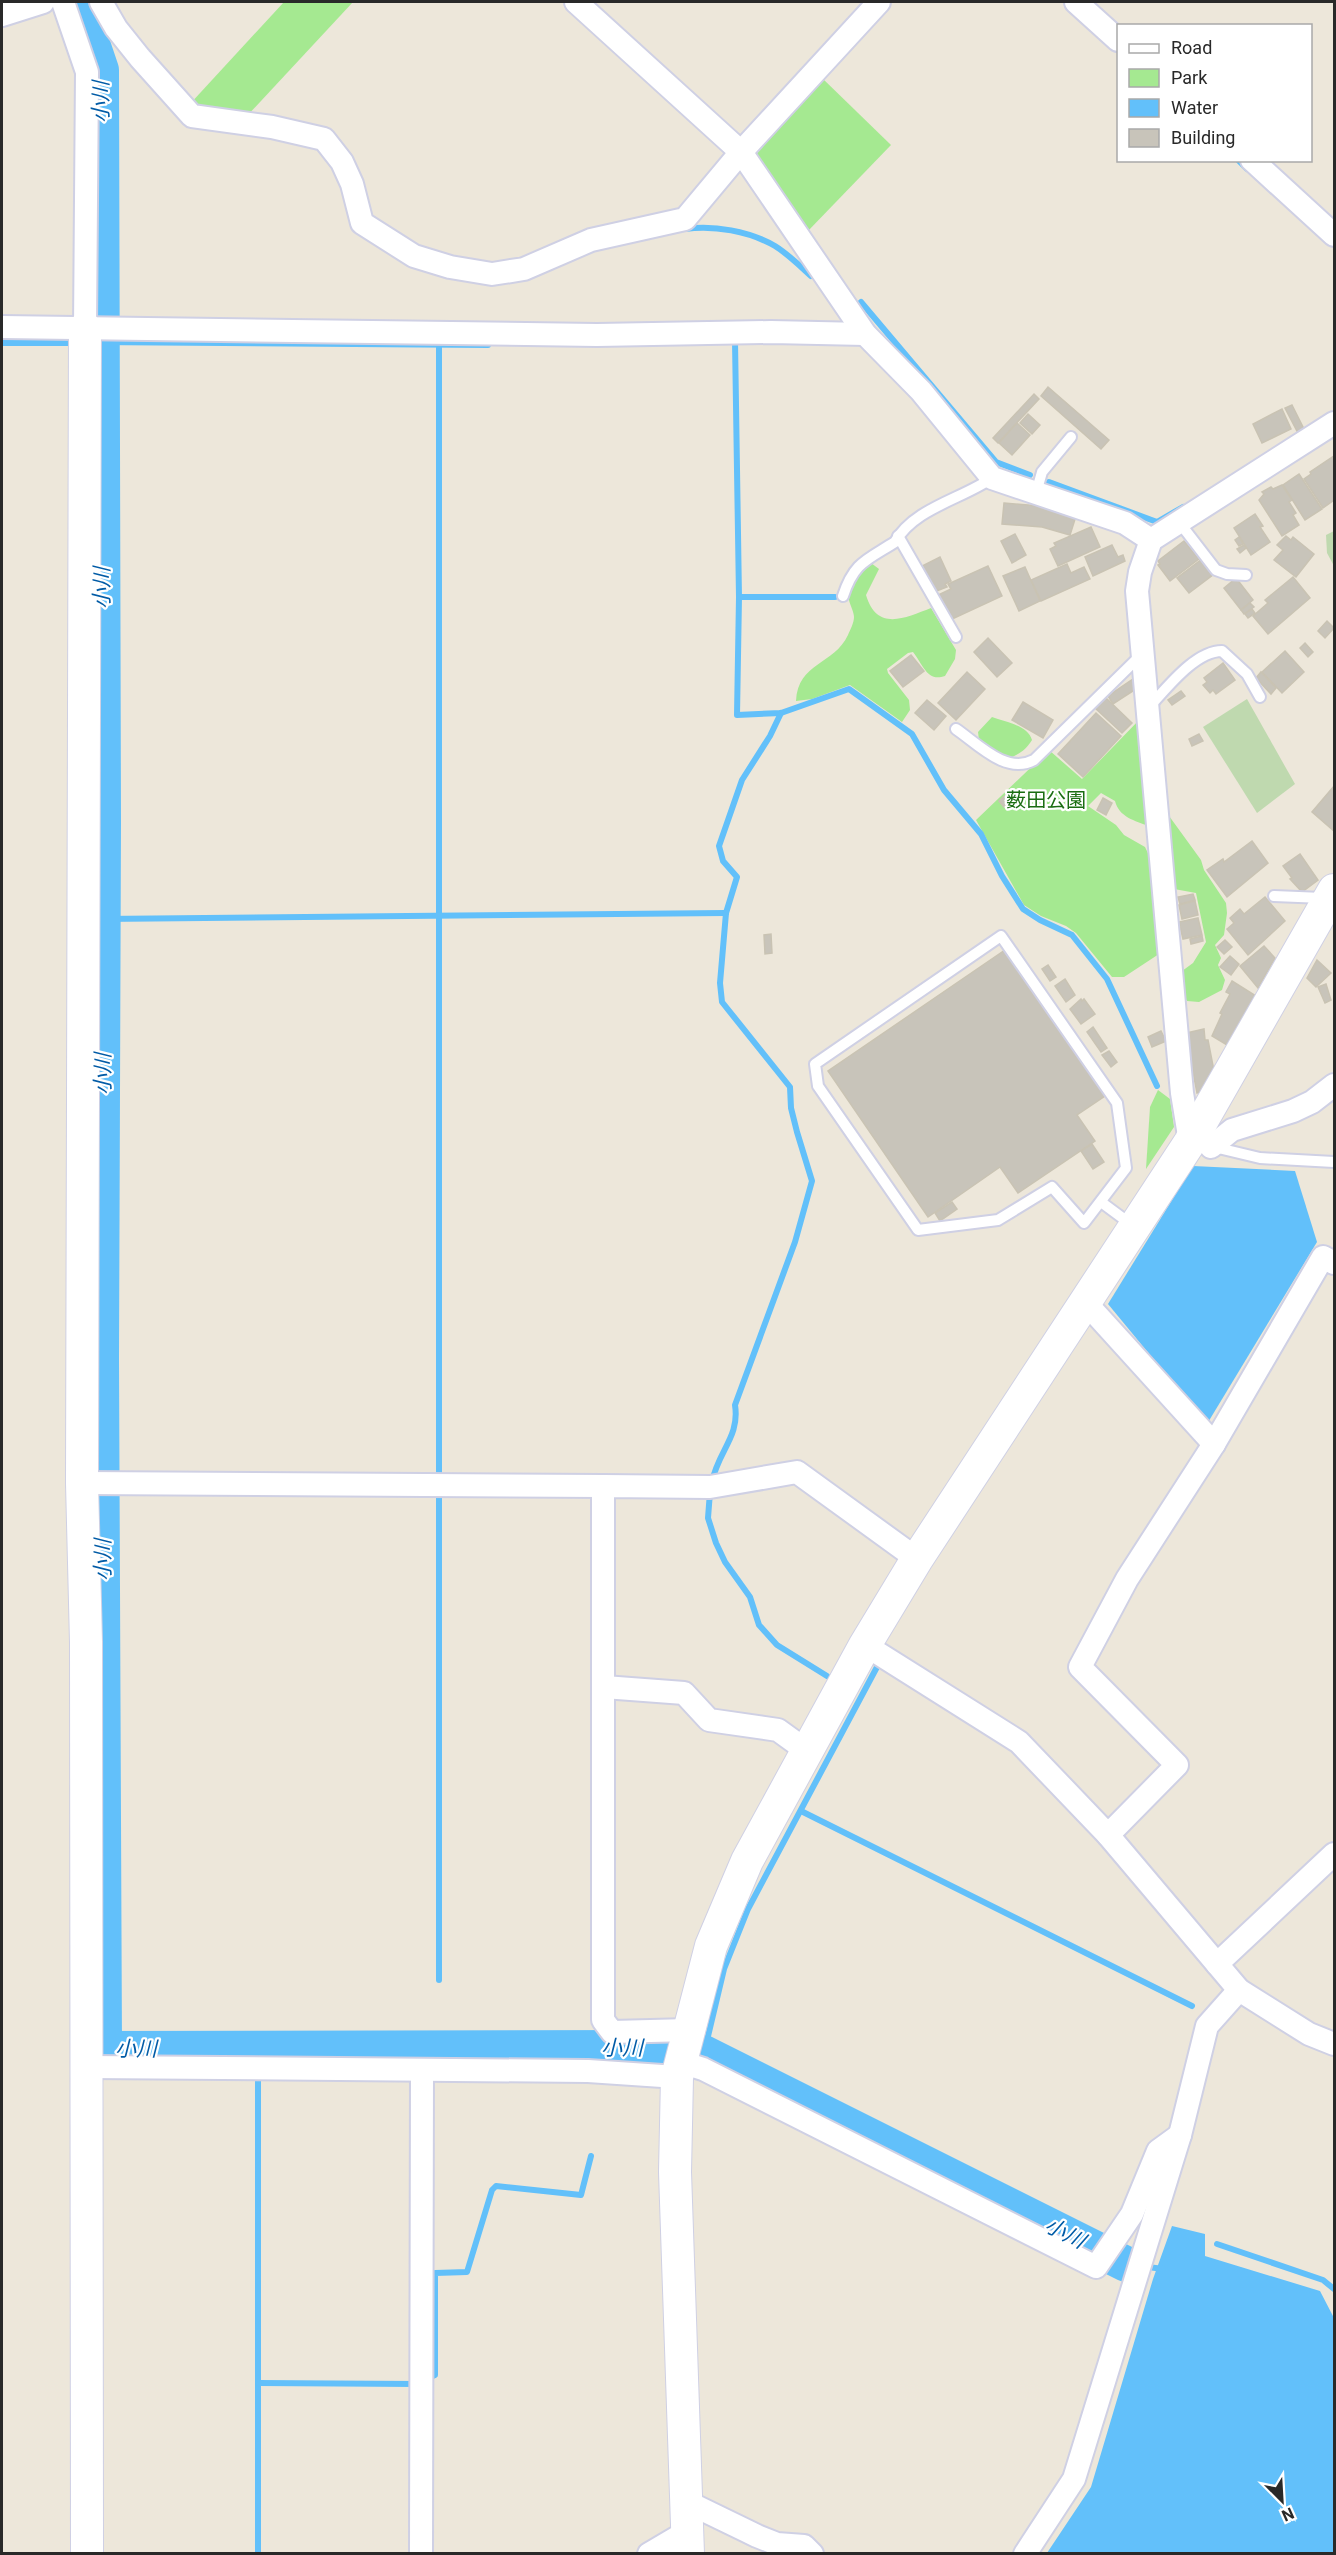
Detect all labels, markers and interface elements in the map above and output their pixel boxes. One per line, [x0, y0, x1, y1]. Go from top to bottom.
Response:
legend [1117, 24, 1312, 162]
text: Road [1171, 37, 1212, 58]
text: Park [1171, 67, 1208, 88]
water label: 小川 [89, 79, 113, 123]
text: Water [1171, 97, 1218, 118]
text: Building [1171, 127, 1235, 148]
water label: 小川 [90, 565, 114, 609]
park label: 薮田公園 [1006, 788, 1086, 812]
water label: 小川 [91, 1051, 115, 1095]
water label: 小川 [91, 1537, 115, 1581]
water label: 小川 [601, 2036, 645, 2060]
water label: 小川 [115, 2037, 159, 2061]
water label: 小川 [1041, 2213, 1091, 2254]
north arrow [1252, 2471, 1312, 2531]
text: N [1279, 2503, 1297, 2525]

